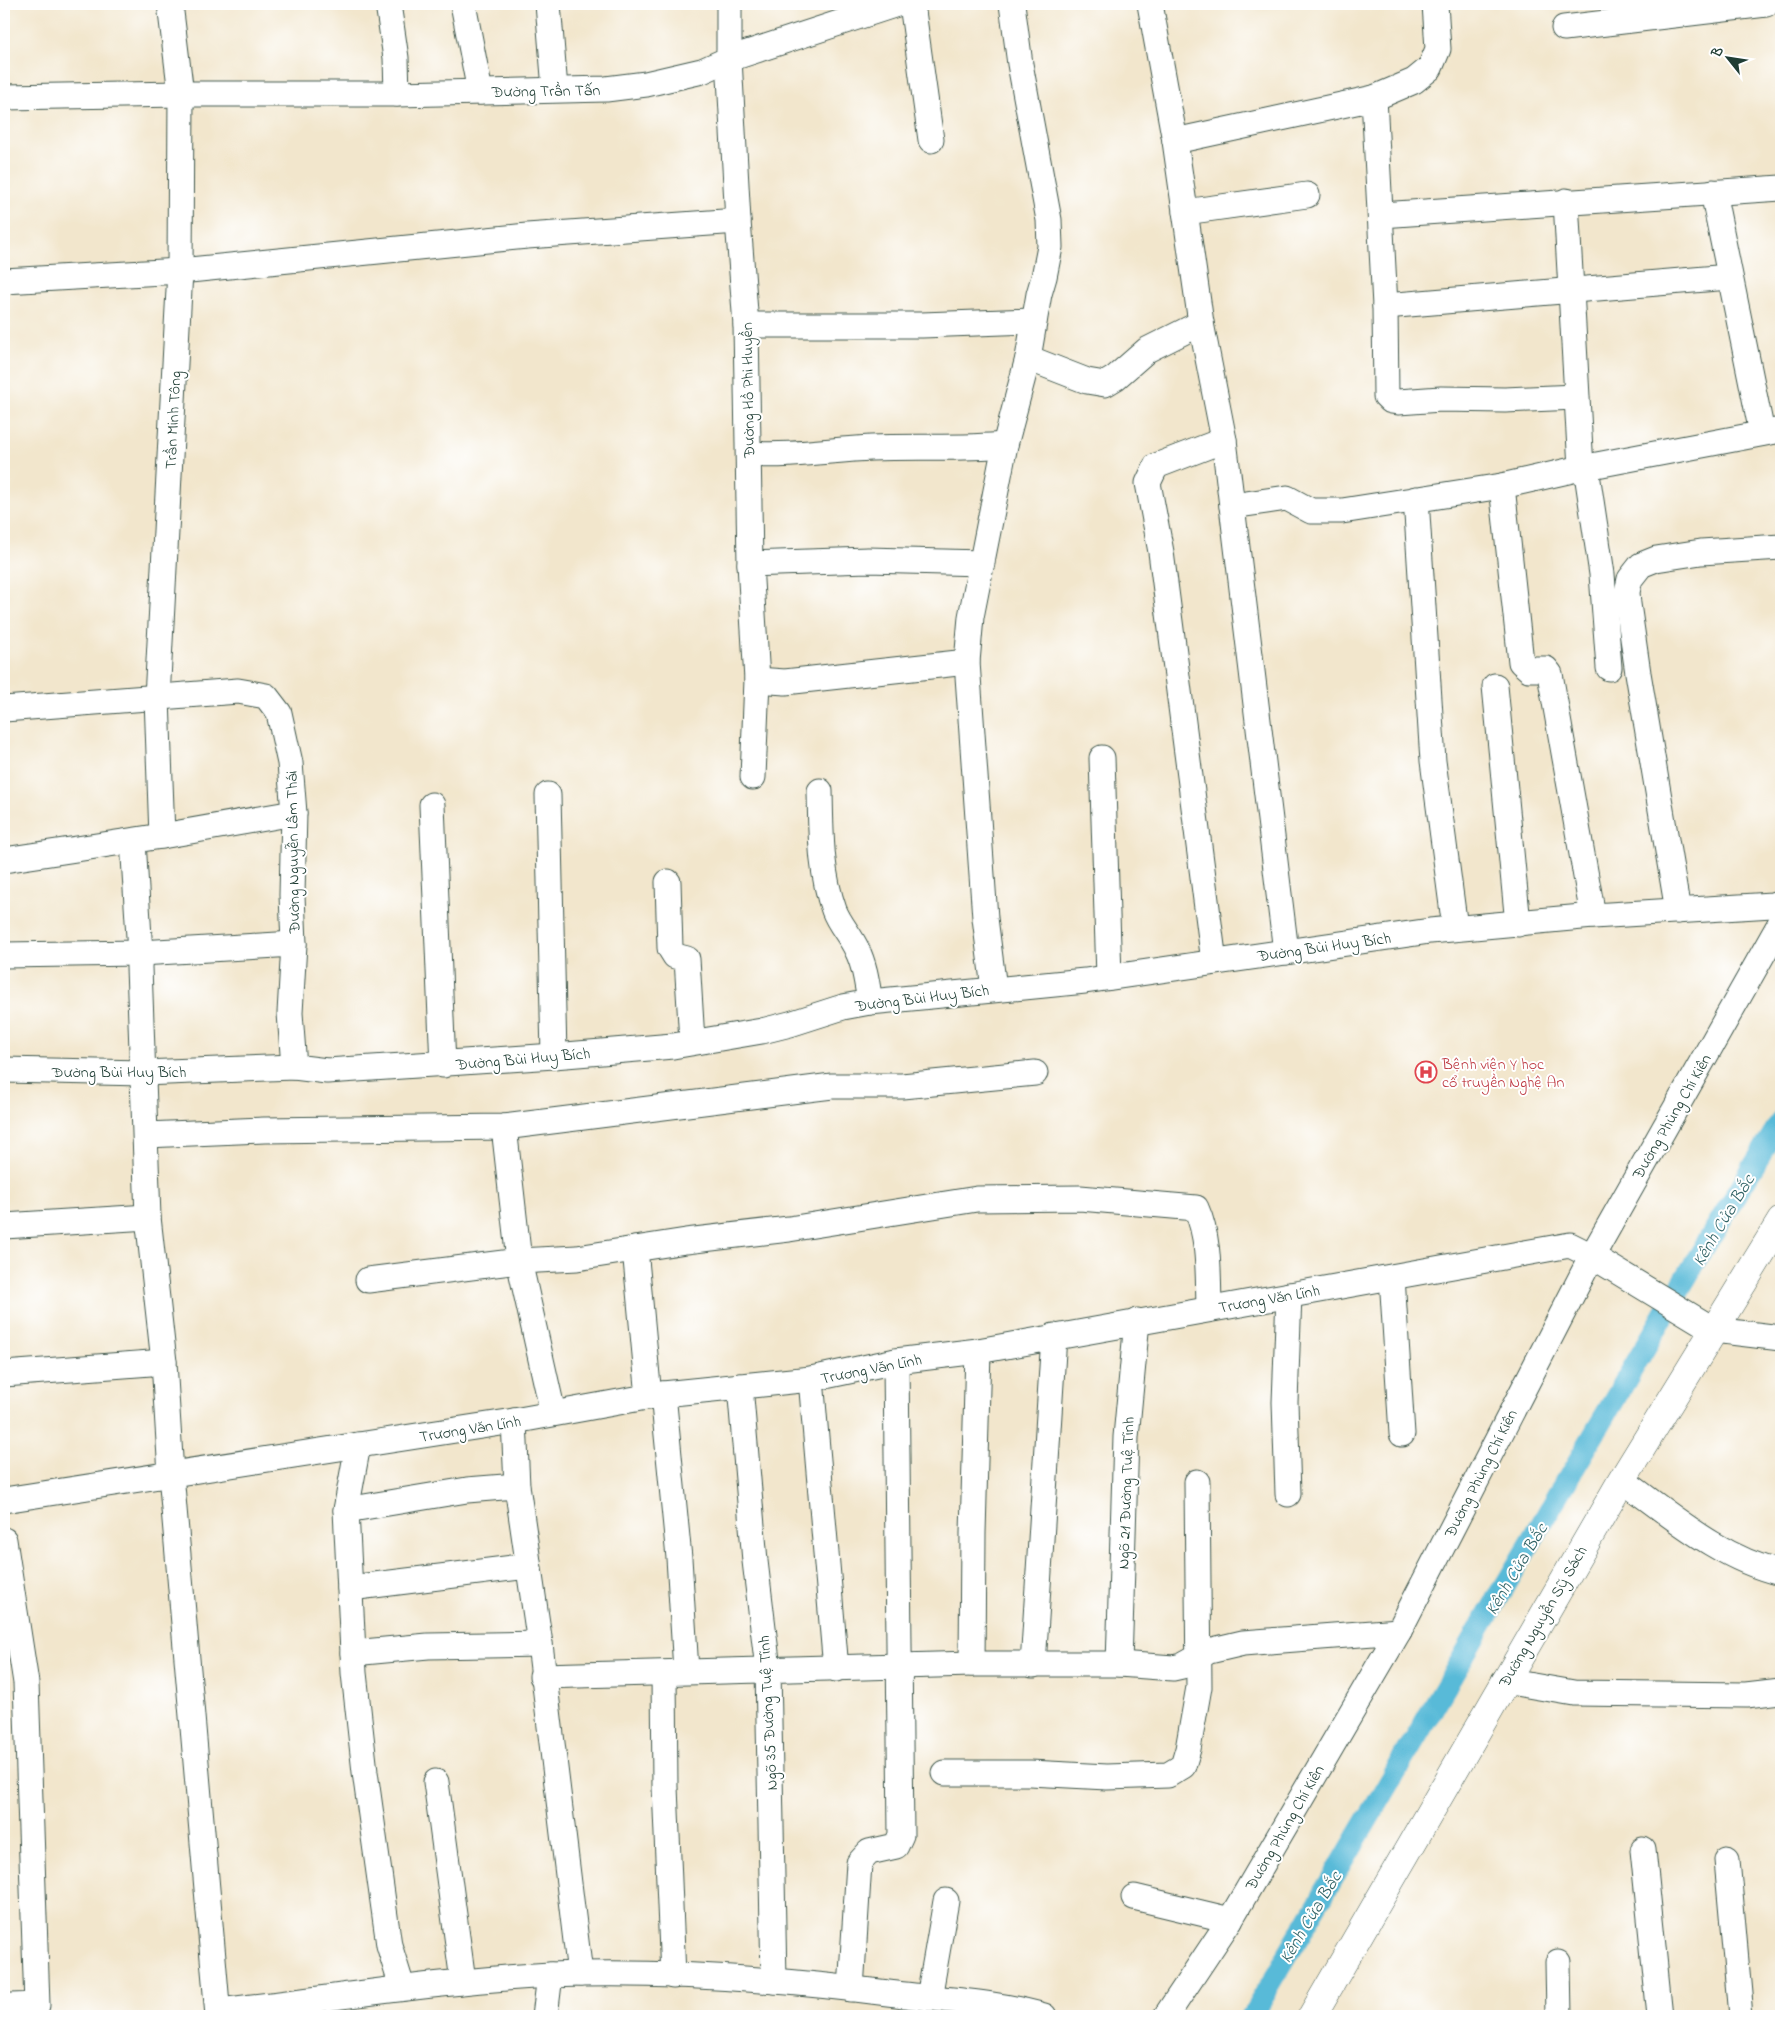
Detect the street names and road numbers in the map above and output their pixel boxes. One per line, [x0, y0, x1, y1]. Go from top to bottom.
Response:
street label: Đường Trần Tấn [491, 79, 601, 105]
street label: Đường Hồ Phi Huyền [736, 322, 762, 459]
street label: Trần Minh Tông [159, 370, 189, 470]
street label: Đường Nguyễn Lâm Thái [281, 770, 307, 934]
street label: Đường Bùi Huy Bích [1255, 927, 1393, 969]
street label: Đường Bùi Huy Bích [853, 979, 991, 1019]
street label: Đường Bùi Huy Bích [454, 1042, 591, 1078]
street label: Đường Phùng Chí Kiên [1627, 1050, 1719, 1185]
street label: Đường Bùi Huy Bích [51, 1061, 186, 1085]
street label: Trương Văn Lĩnh [1217, 1279, 1322, 1321]
street label: Trương Văn Lĩnh [819, 1348, 924, 1392]
street label: Đường Phùng Chí Kiên [1439, 1405, 1525, 1543]
street label: Trương Văn Lĩnh [418, 1410, 523, 1450]
street label: Ngõ 21 Đường Tuệ Tĩnh [1112, 1416, 1142, 1570]
street label: Đường Nguyễn Sỹ Sách [1493, 1542, 1594, 1693]
street label: Ngõ 35 Đường Tuệ Tĩnh [753, 1635, 785, 1791]
street label: Đường Phùng Chí Kiên [1240, 1761, 1332, 1896]

